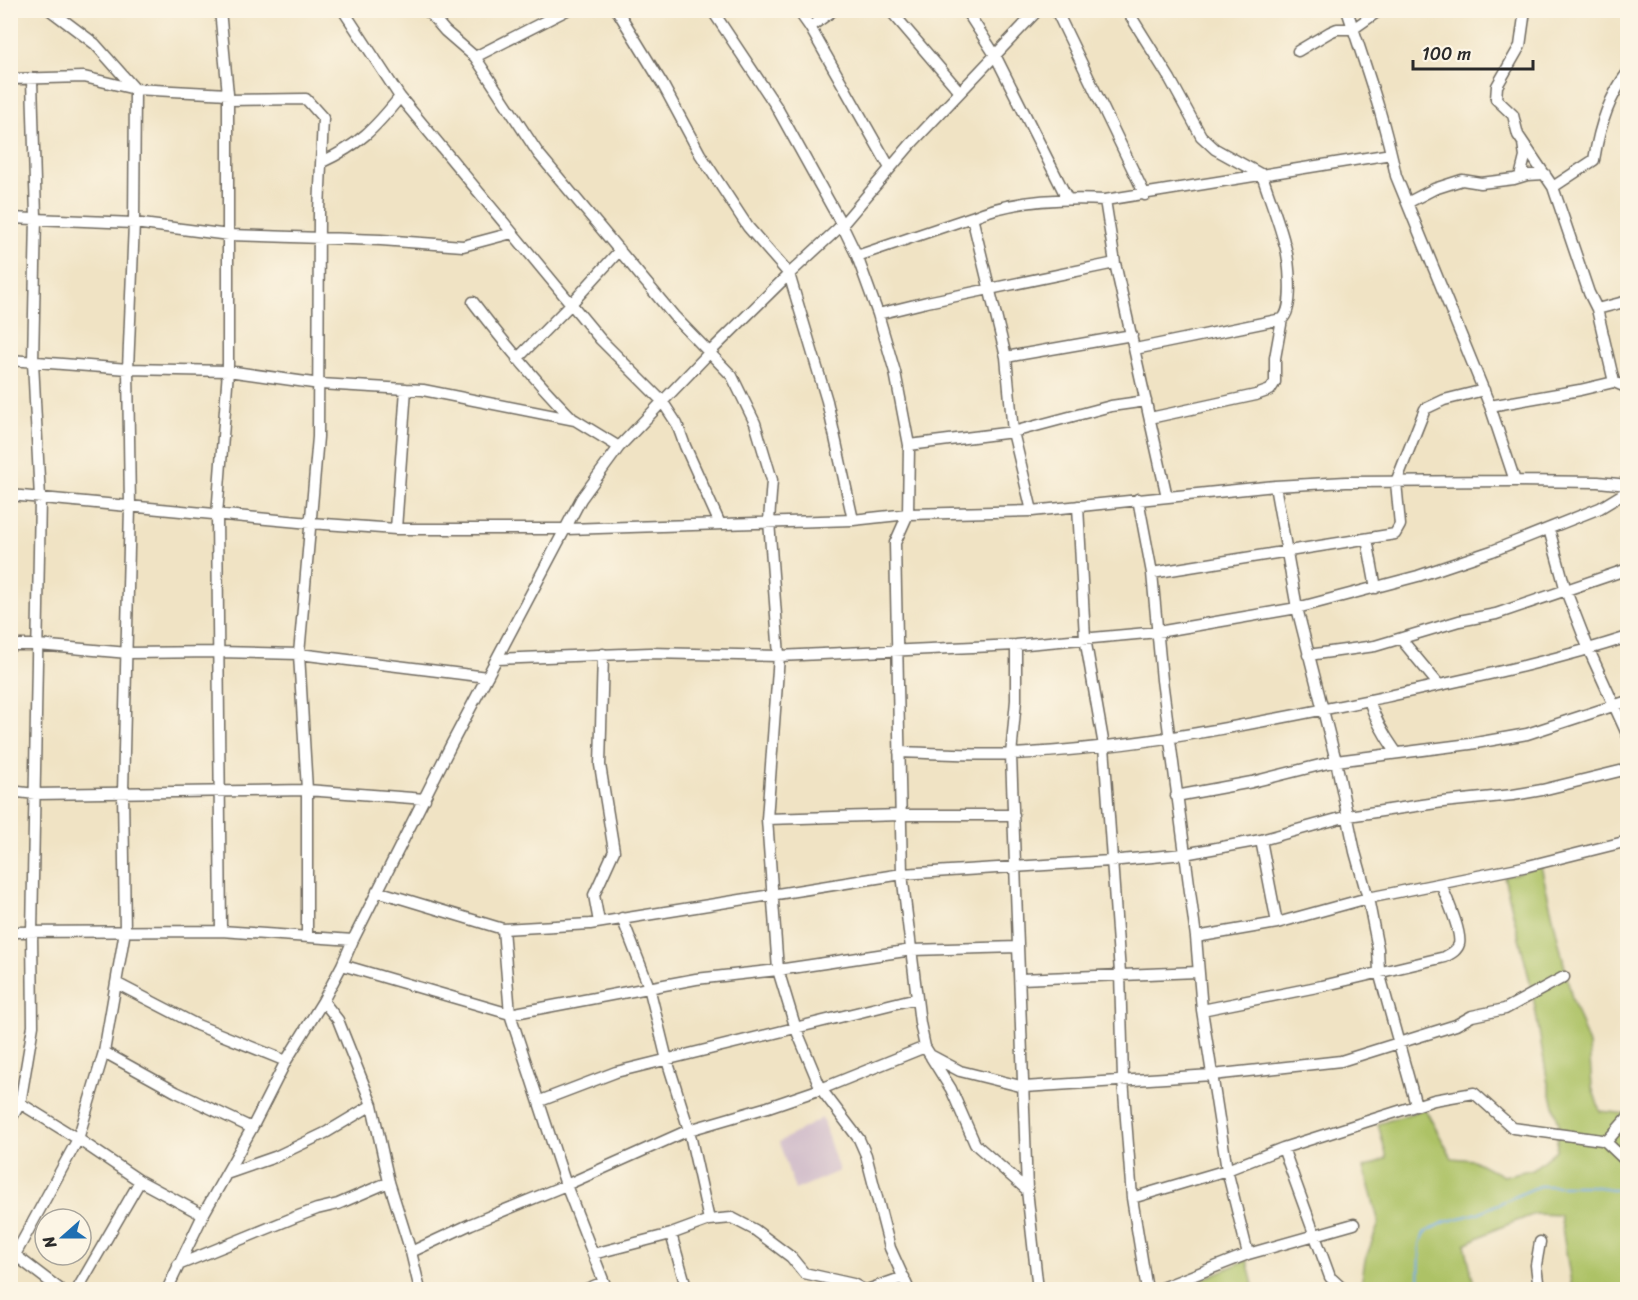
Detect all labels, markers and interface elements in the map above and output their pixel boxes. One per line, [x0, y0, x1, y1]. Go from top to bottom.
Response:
scale bar [1413, 33, 1533, 71]
text: 100 m [1422, 38, 1471, 70]
north arrow [33, 1207, 93, 1267]
text: N [34, 1231, 65, 1254]

